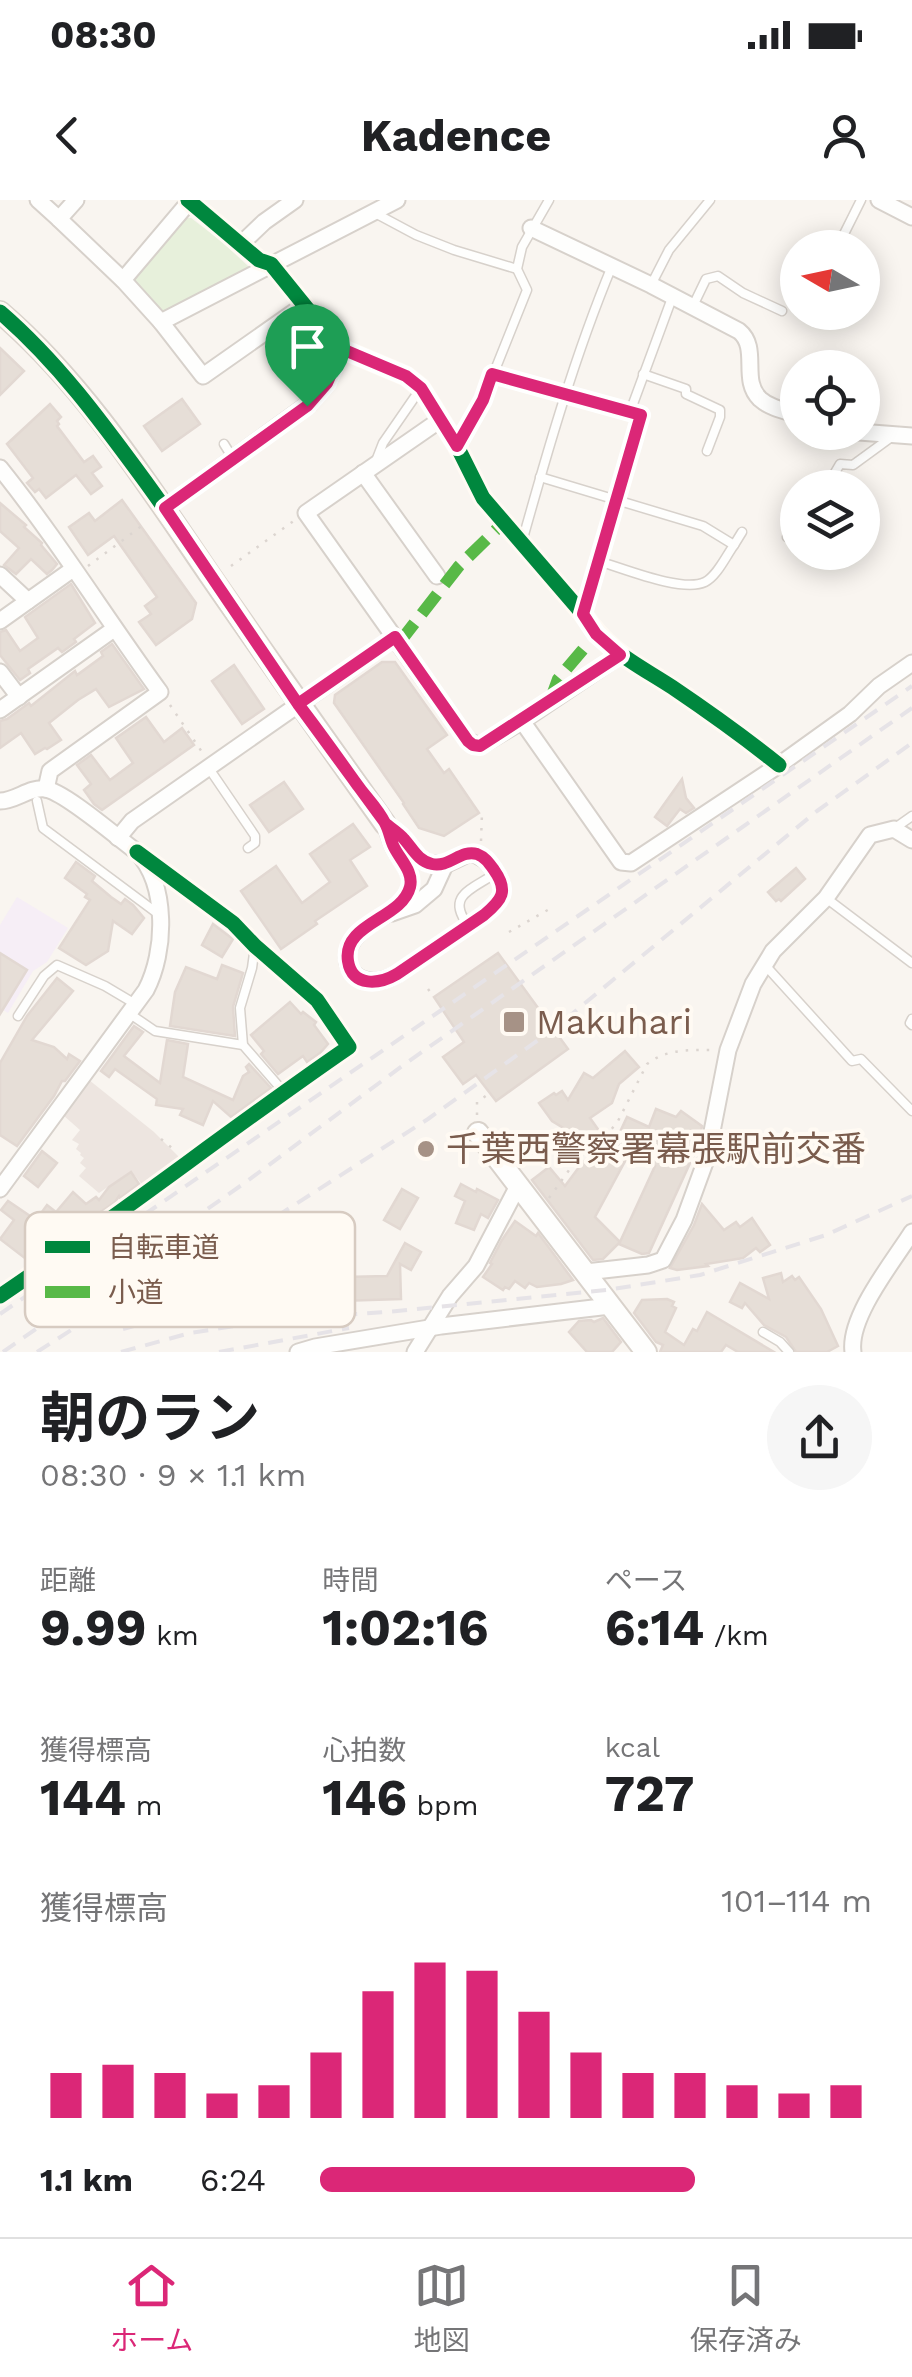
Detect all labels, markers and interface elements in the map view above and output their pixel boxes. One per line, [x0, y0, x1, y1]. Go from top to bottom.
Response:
text: 08:30 [50, 13, 157, 57]
icon: back [40, 108, 95, 163]
icon: person [817, 108, 872, 163]
text: Kadence [361, 109, 551, 162]
north arrow [780, 230, 880, 330]
map controls [780, 230, 880, 570]
pin [265, 304, 350, 407]
icon: arrive [280, 319, 335, 374]
button: locate [780, 350, 880, 450]
button: layers [780, 470, 880, 570]
place label: Makuhari [536, 1001, 692, 1043]
marker: Makuhari [501, 1009, 527, 1035]
place label: 千葉西警察署幕張駅前交番 [446, 1128, 866, 1170]
marker: 千葉西警察署幕張駅前交番 [415, 1138, 437, 1160]
legend [25, 1212, 355, 1327]
text: 自転車道 [108, 1231, 220, 1264]
text: 小道 [108, 1276, 164, 1309]
button: share [767, 1385, 872, 1490]
text: 朝のラン [40, 1386, 260, 1450]
text: 08:30 · 9 × 1.1 km [40, 1456, 306, 1494]
text: 距離 [40, 1564, 96, 1597]
text: 時間 [322, 1564, 378, 1597]
text: ペース [605, 1564, 687, 1597]
text: 9.99 [40, 1598, 147, 1657]
text: 1:02:16 [322, 1598, 488, 1657]
text: 6:14 [605, 1598, 704, 1657]
text: km [147, 1619, 199, 1652]
text: /km [704, 1619, 769, 1652]
text: kcal [605, 1731, 660, 1764]
text: 獲得標高 [40, 1734, 152, 1767]
text: 心拍数 [322, 1734, 406, 1767]
text: 727 [605, 1764, 694, 1823]
text: 144 [40, 1768, 126, 1827]
text: 146 [322, 1768, 407, 1827]
text: m [126, 1789, 162, 1822]
text: bpm [407, 1789, 478, 1822]
text: 101–114 m [721, 1882, 872, 1920]
text: 獲得標高 [40, 1889, 168, 1927]
text: 1.1 km [40, 2161, 133, 2199]
text: 6:24 [200, 2161, 266, 2199]
tab: ホーム [110, 2258, 193, 2358]
tab: 地図 [414, 2258, 470, 2358]
tab: 保存済み [690, 2258, 802, 2358]

